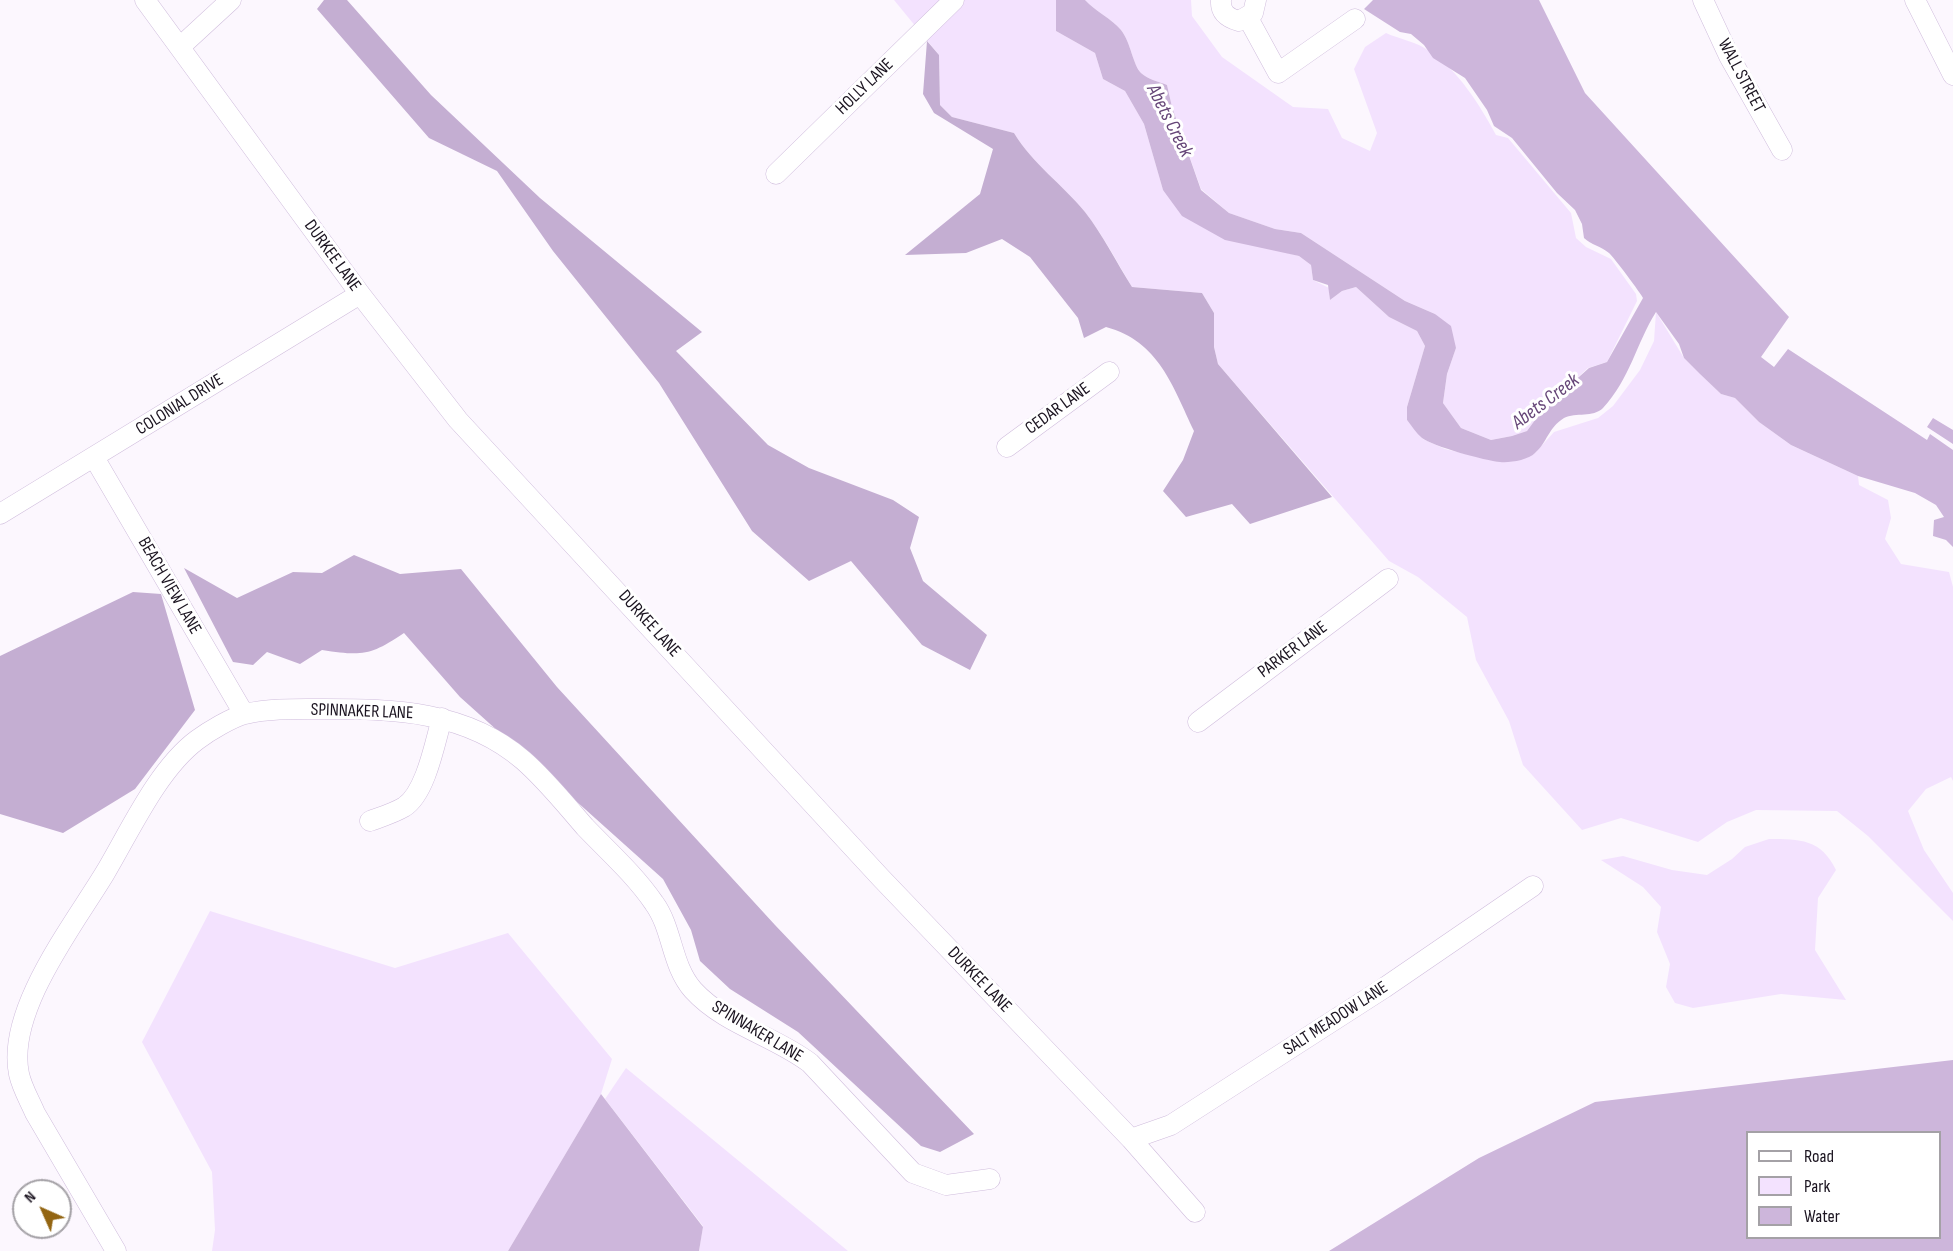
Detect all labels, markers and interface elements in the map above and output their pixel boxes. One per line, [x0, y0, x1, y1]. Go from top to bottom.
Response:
street label: WALL STREET [1713, 35, 1769, 117]
street label: HOLLY LANE [832, 54, 898, 120]
water label: Abets Creek [1141, 81, 1197, 161]
street label: DURKEE LANE [299, 216, 365, 296]
water label: Abets Creek [1507, 369, 1585, 435]
street label: COLONIAL DRIVE [132, 370, 228, 440]
street label: CEDAR LANE [1021, 378, 1095, 440]
street label: BEACH VIEW LANE [133, 534, 205, 638]
street label: DURKEE LANE [613, 586, 685, 662]
street label: PARKER LANE [1254, 617, 1332, 683]
street label: SPINNAKER LANE [310, 699, 414, 725]
street label: DURKEE LANE [942, 943, 1016, 1017]
street label: SALT MEADOW LANE [1280, 977, 1392, 1061]
street label: SPINNAKER LANE [707, 996, 807, 1068]
legend [1746, 1131, 1941, 1239]
text: Road [1804, 1146, 1834, 1167]
text: Park [1804, 1176, 1830, 1197]
north arrow [12, 1179, 72, 1239]
text: N [21, 1188, 40, 1207]
text: Water [1804, 1206, 1840, 1227]

